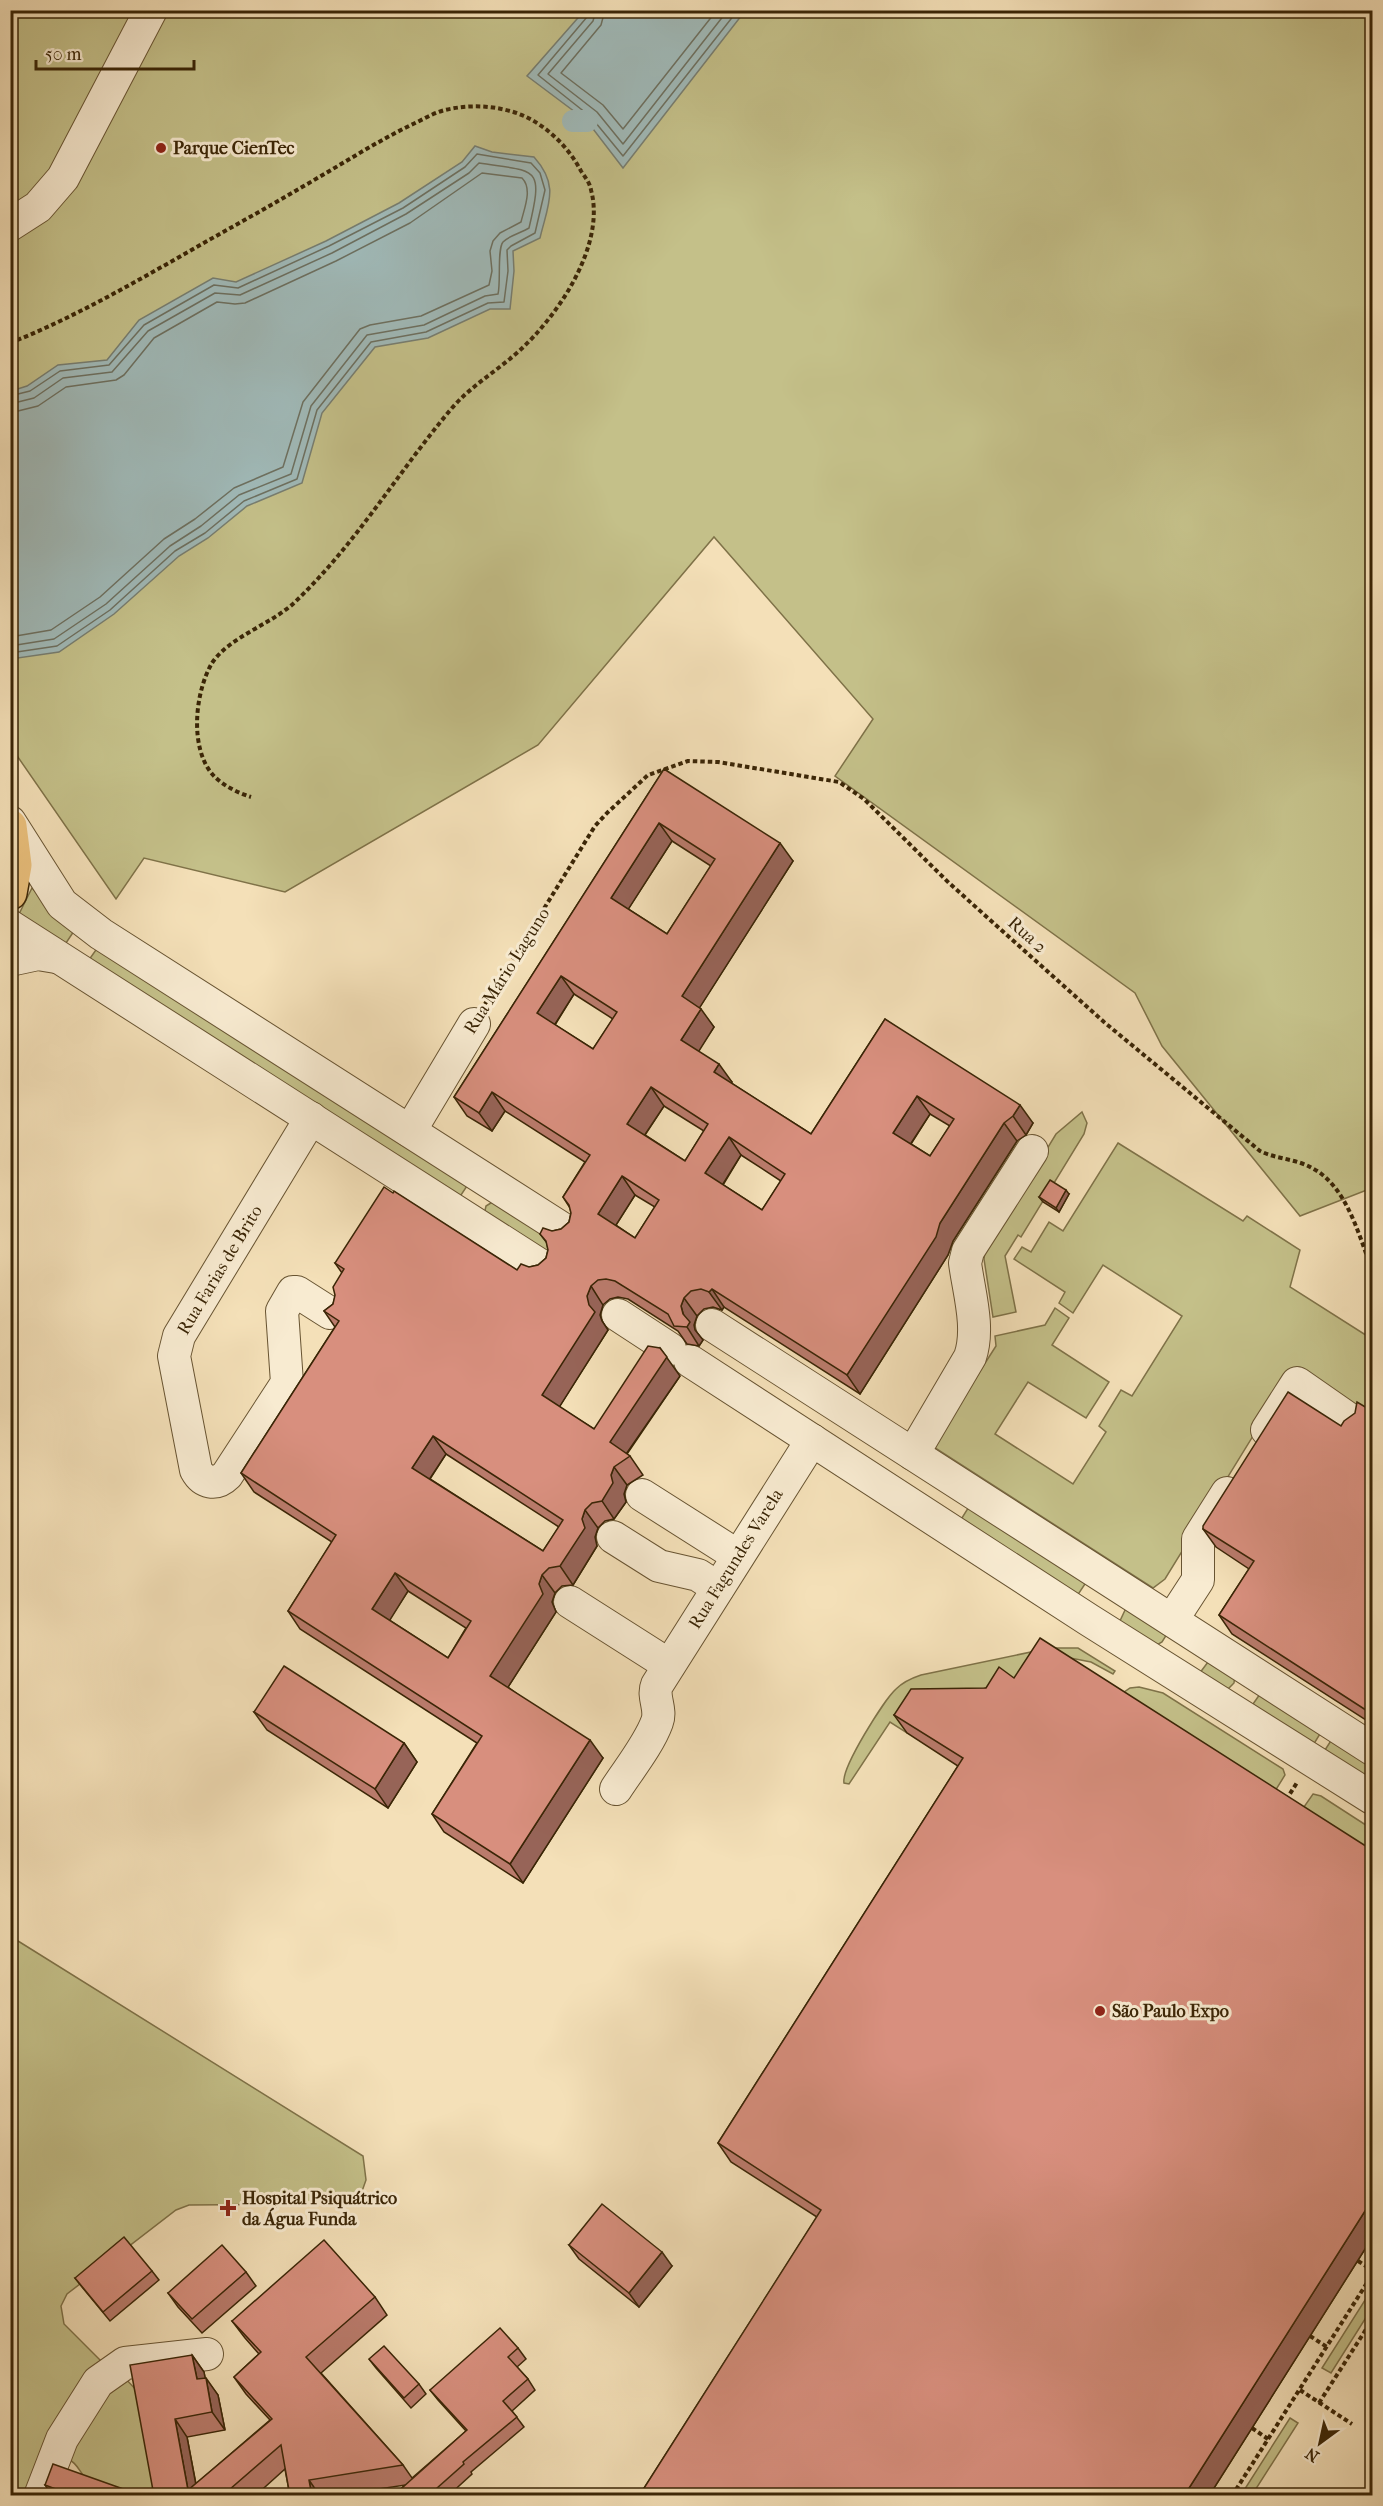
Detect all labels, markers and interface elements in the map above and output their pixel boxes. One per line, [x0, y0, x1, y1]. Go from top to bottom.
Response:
scale bar [36, 33, 194, 71]
text: 50 m [45, 44, 82, 65]
place label: Parque CienTec [173, 138, 295, 159]
marker: Parque CienTec [154, 141, 168, 155]
street label: Rua Mário Laguno [460, 904, 554, 1038]
street label: Rua 2 [1003, 912, 1051, 958]
street label: Rua Farias de Brito [173, 1201, 267, 1339]
street label: Rua Fagundes Varela [684, 1484, 788, 1633]
place label: São Paulo Expo [1112, 2001, 1229, 2022]
marker: São Paulo Expo [1093, 2004, 1107, 2018]
place label: Hospital Psiquátrico da Água Funda [242, 2188, 397, 2230]
marker: Hospital Psiquátrico da Água Funda [219, 2199, 237, 2217]
north arrow [1290, 2413, 1350, 2473]
text: N [1301, 2443, 1322, 2466]

